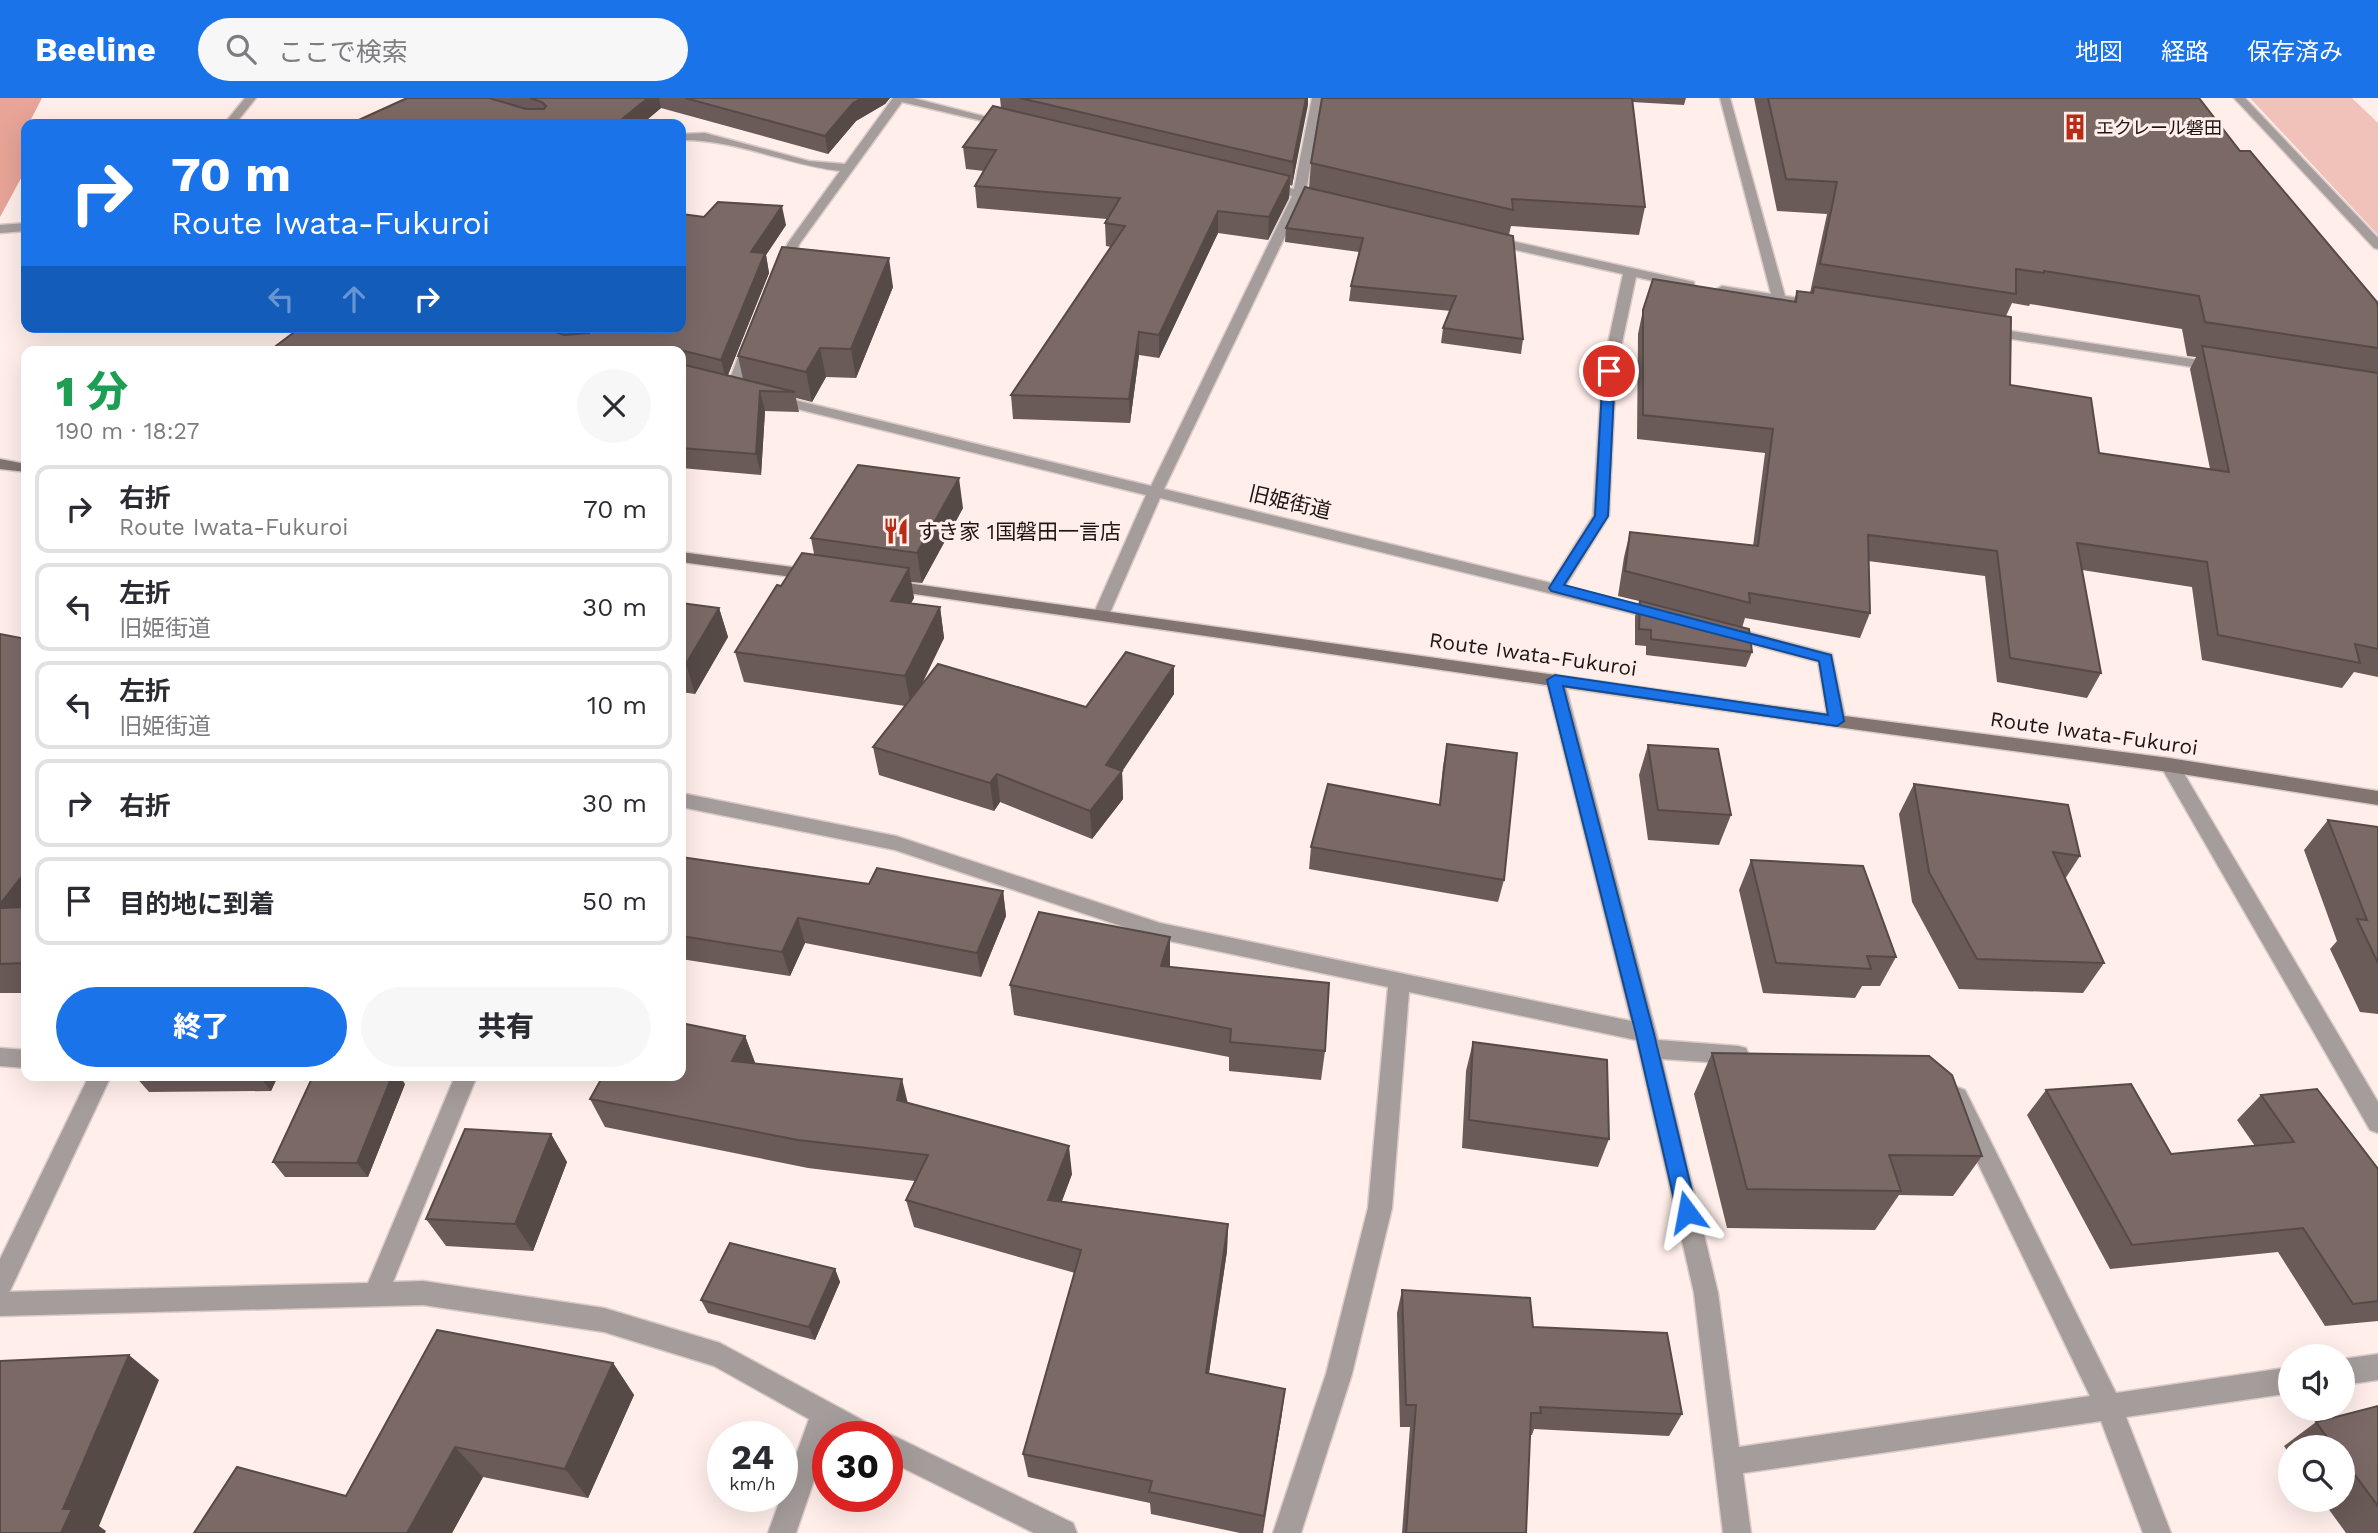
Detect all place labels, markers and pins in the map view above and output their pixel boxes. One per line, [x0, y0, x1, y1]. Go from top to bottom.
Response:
building icon: エクレール磐田 [2060, 112, 2090, 142]
place label: エクレール磐田 [2096, 117, 2222, 138]
pin [1579, 341, 1639, 401]
restaurant icon: すき家 1国磐田一言店 [881, 516, 911, 546]
place label: すき家 1国磐田一言店 [917, 519, 1121, 544]

